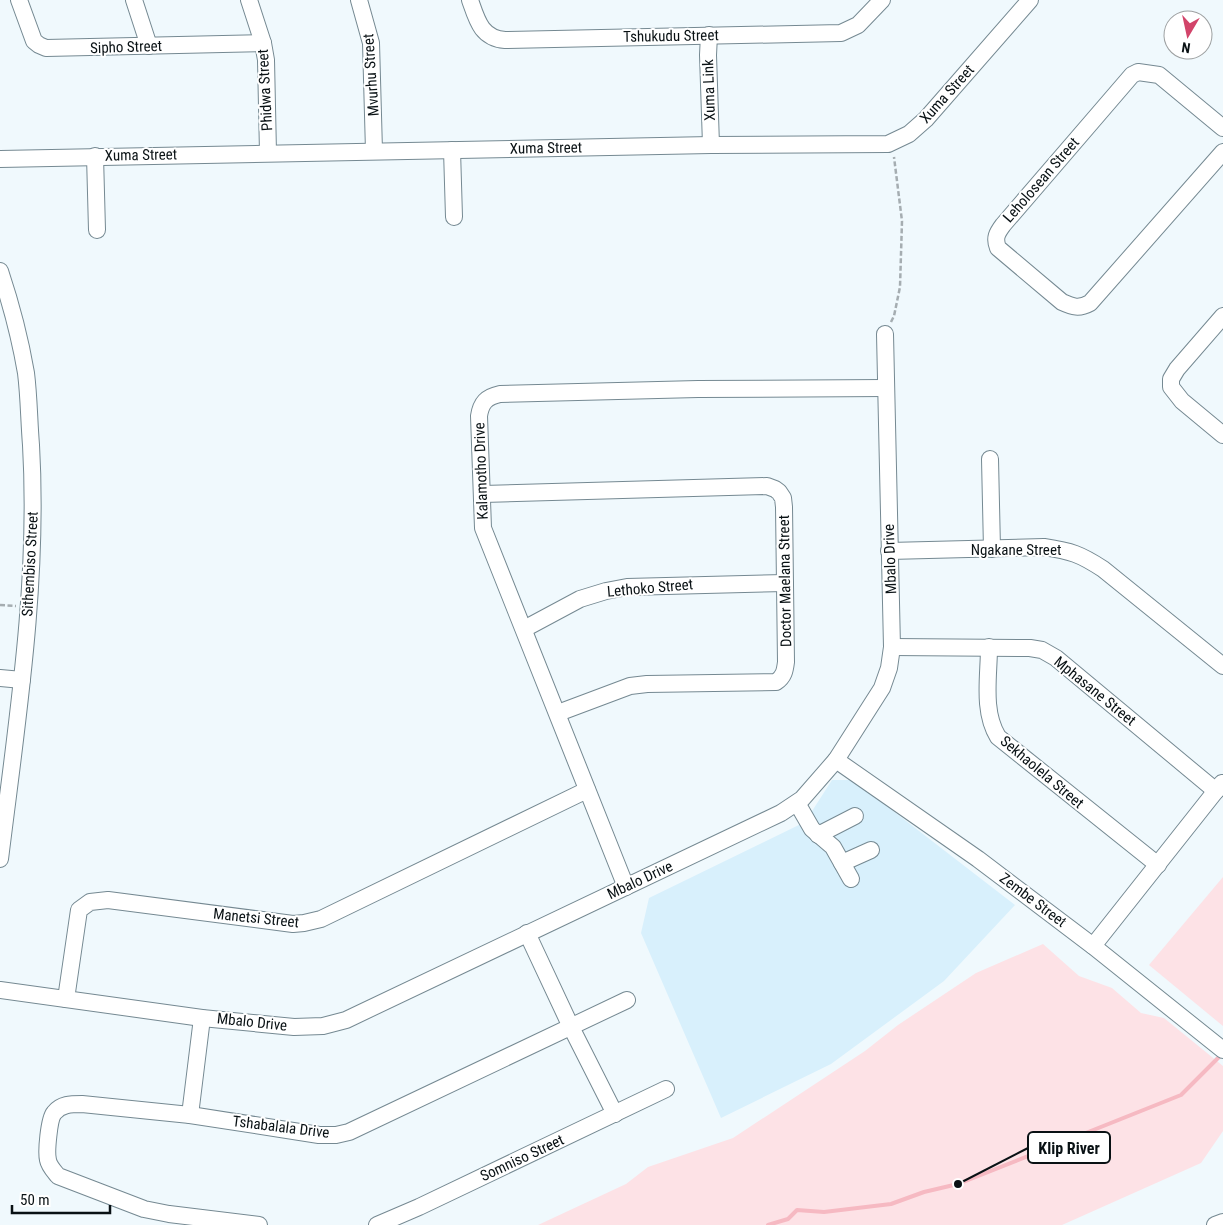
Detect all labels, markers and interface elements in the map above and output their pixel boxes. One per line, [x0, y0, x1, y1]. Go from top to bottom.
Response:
north arrow [1163, 10, 1213, 60]
street label: Tshukudu Street [623, 26, 719, 46]
street label: Mvurhu Street [359, 33, 383, 117]
street label: Sipho Street [90, 37, 162, 57]
text: N [1180, 39, 1191, 56]
street label: Phidwa Street [254, 49, 276, 131]
street label: Xuma Link [699, 59, 719, 121]
street label: Xuma Street [916, 61, 978, 127]
street label: Leholosean Street [999, 134, 1083, 226]
street label: Xuma Street [510, 138, 582, 158]
street label: Xuma Street [105, 145, 177, 165]
street label: Kalamotho Drive [470, 422, 492, 520]
street label: Sithembiso Street [18, 511, 42, 617]
street label: Doctor Maelana Street [775, 515, 795, 647]
street label: Mbalo Drive [880, 524, 900, 594]
street label: Ngakane Street [971, 541, 1061, 559]
street label: Lethoko Street [606, 575, 694, 601]
street label: Mphasane Street [1050, 653, 1140, 729]
street label: Sekhaolela Street [997, 732, 1087, 812]
street label: Mbalo Drive [604, 857, 676, 903]
street label: Zembe Street [996, 869, 1070, 931]
street label: Manetsi Street [212, 905, 300, 931]
street label: Mbalo Drive [216, 1009, 288, 1035]
street label: Tshabalala Drive [232, 1112, 330, 1142]
street label: Somniso Street [477, 1131, 567, 1185]
callout: Klip River [1028, 1132, 1110, 1163]
text: Klip River [1038, 1139, 1100, 1158]
scale bar [12, 1182, 110, 1214]
text: 50 m [20, 1191, 50, 1209]

